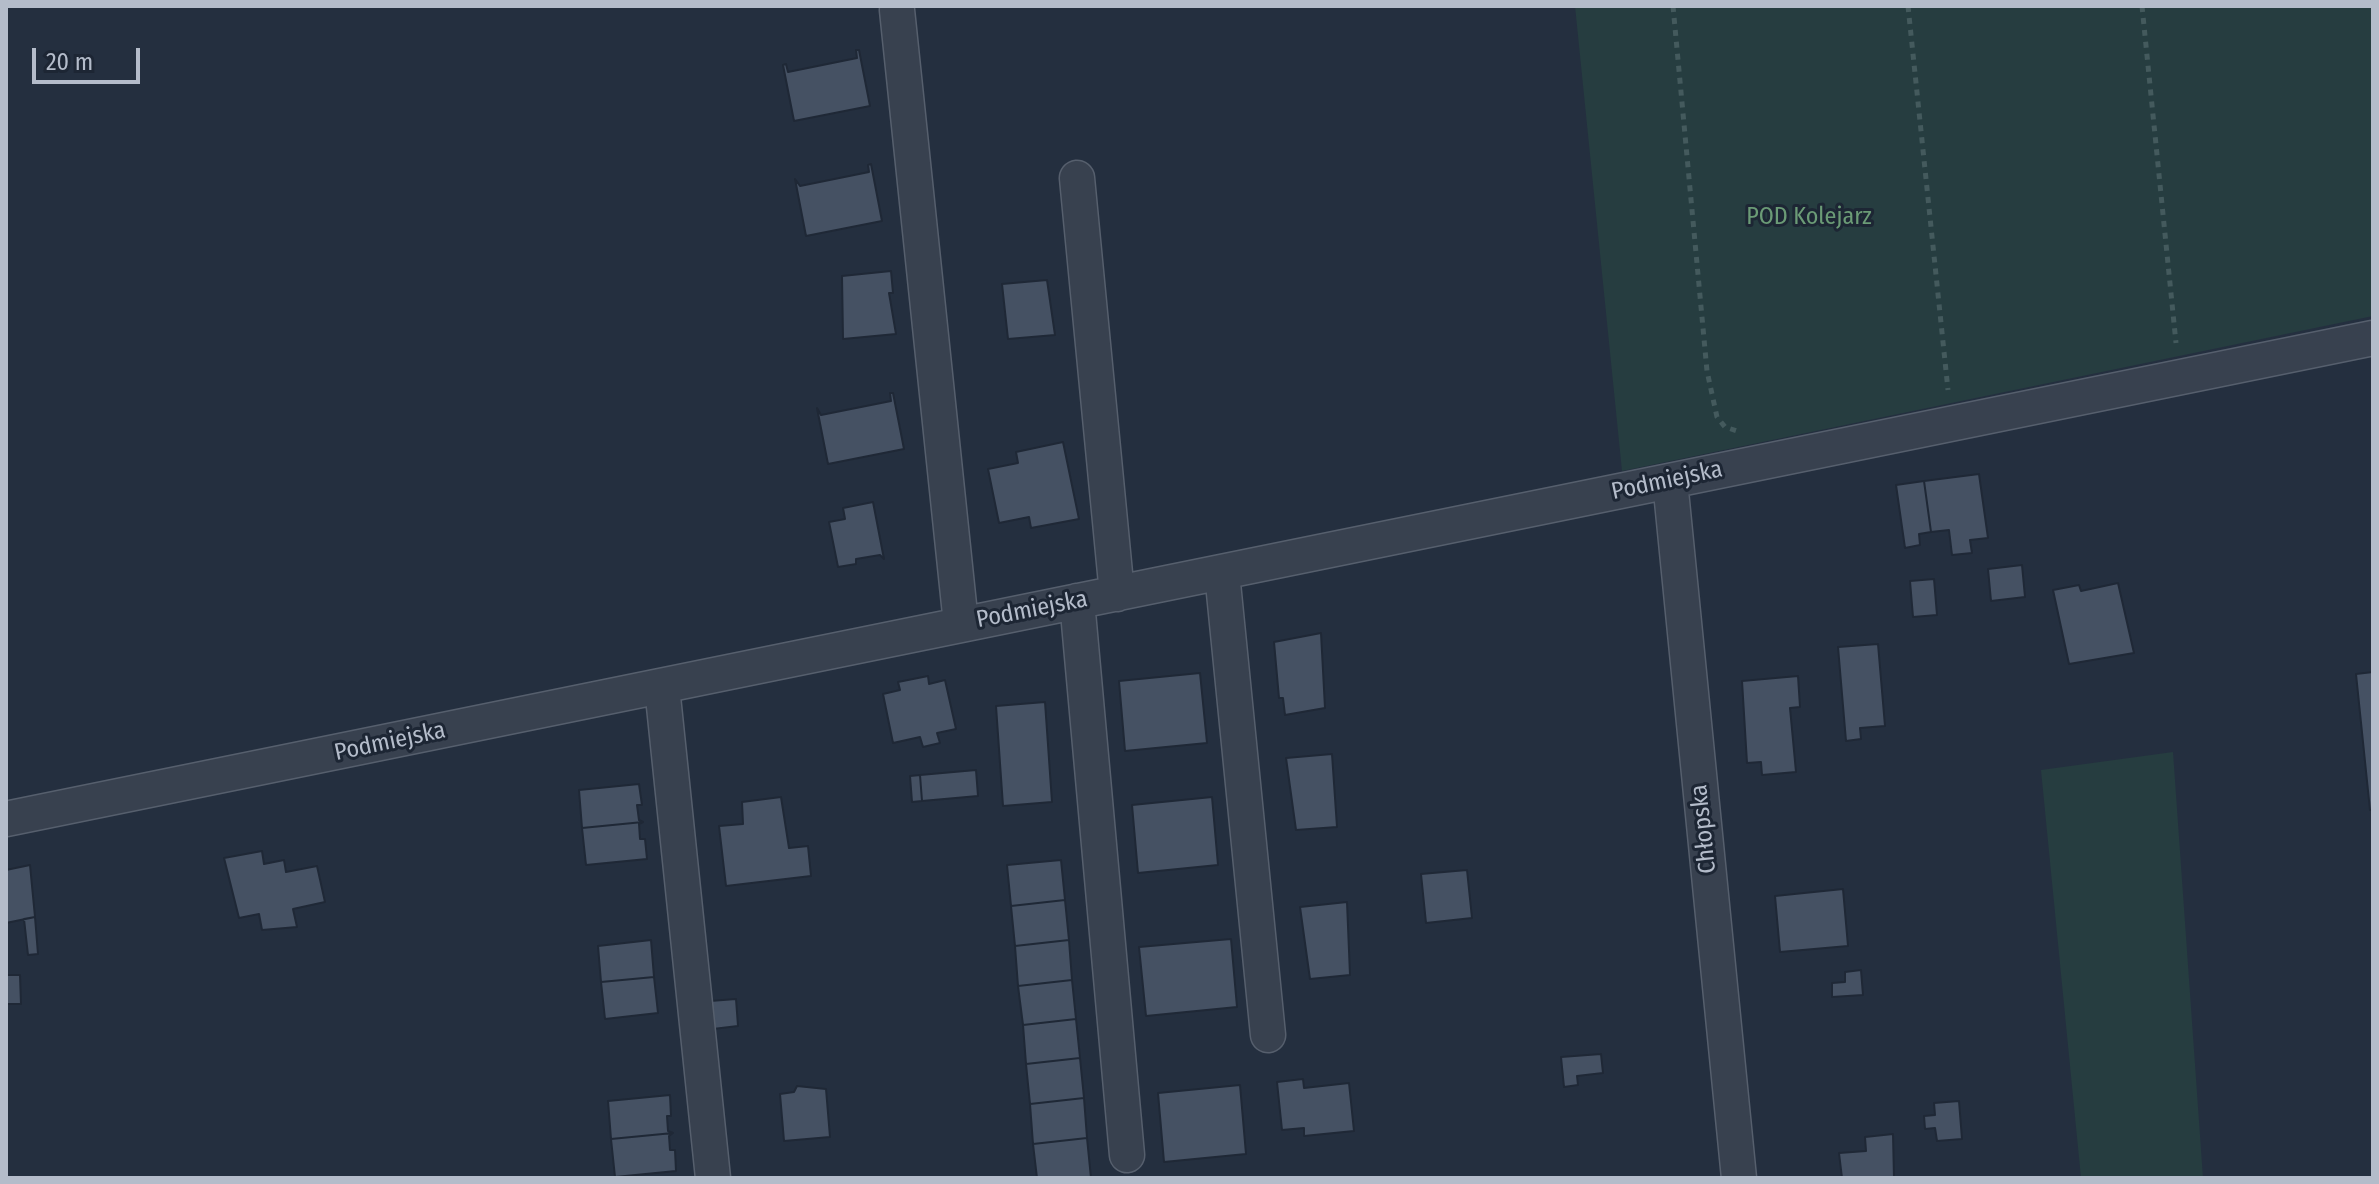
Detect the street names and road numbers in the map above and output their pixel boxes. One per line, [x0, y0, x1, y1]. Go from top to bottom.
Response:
street label: Podmiejska [1609, 455, 1725, 507]
street label: Podmiejska [974, 585, 1090, 635]
street label: Podmiejska [332, 716, 448, 768]
street label: Chłopska [1685, 783, 1723, 875]

